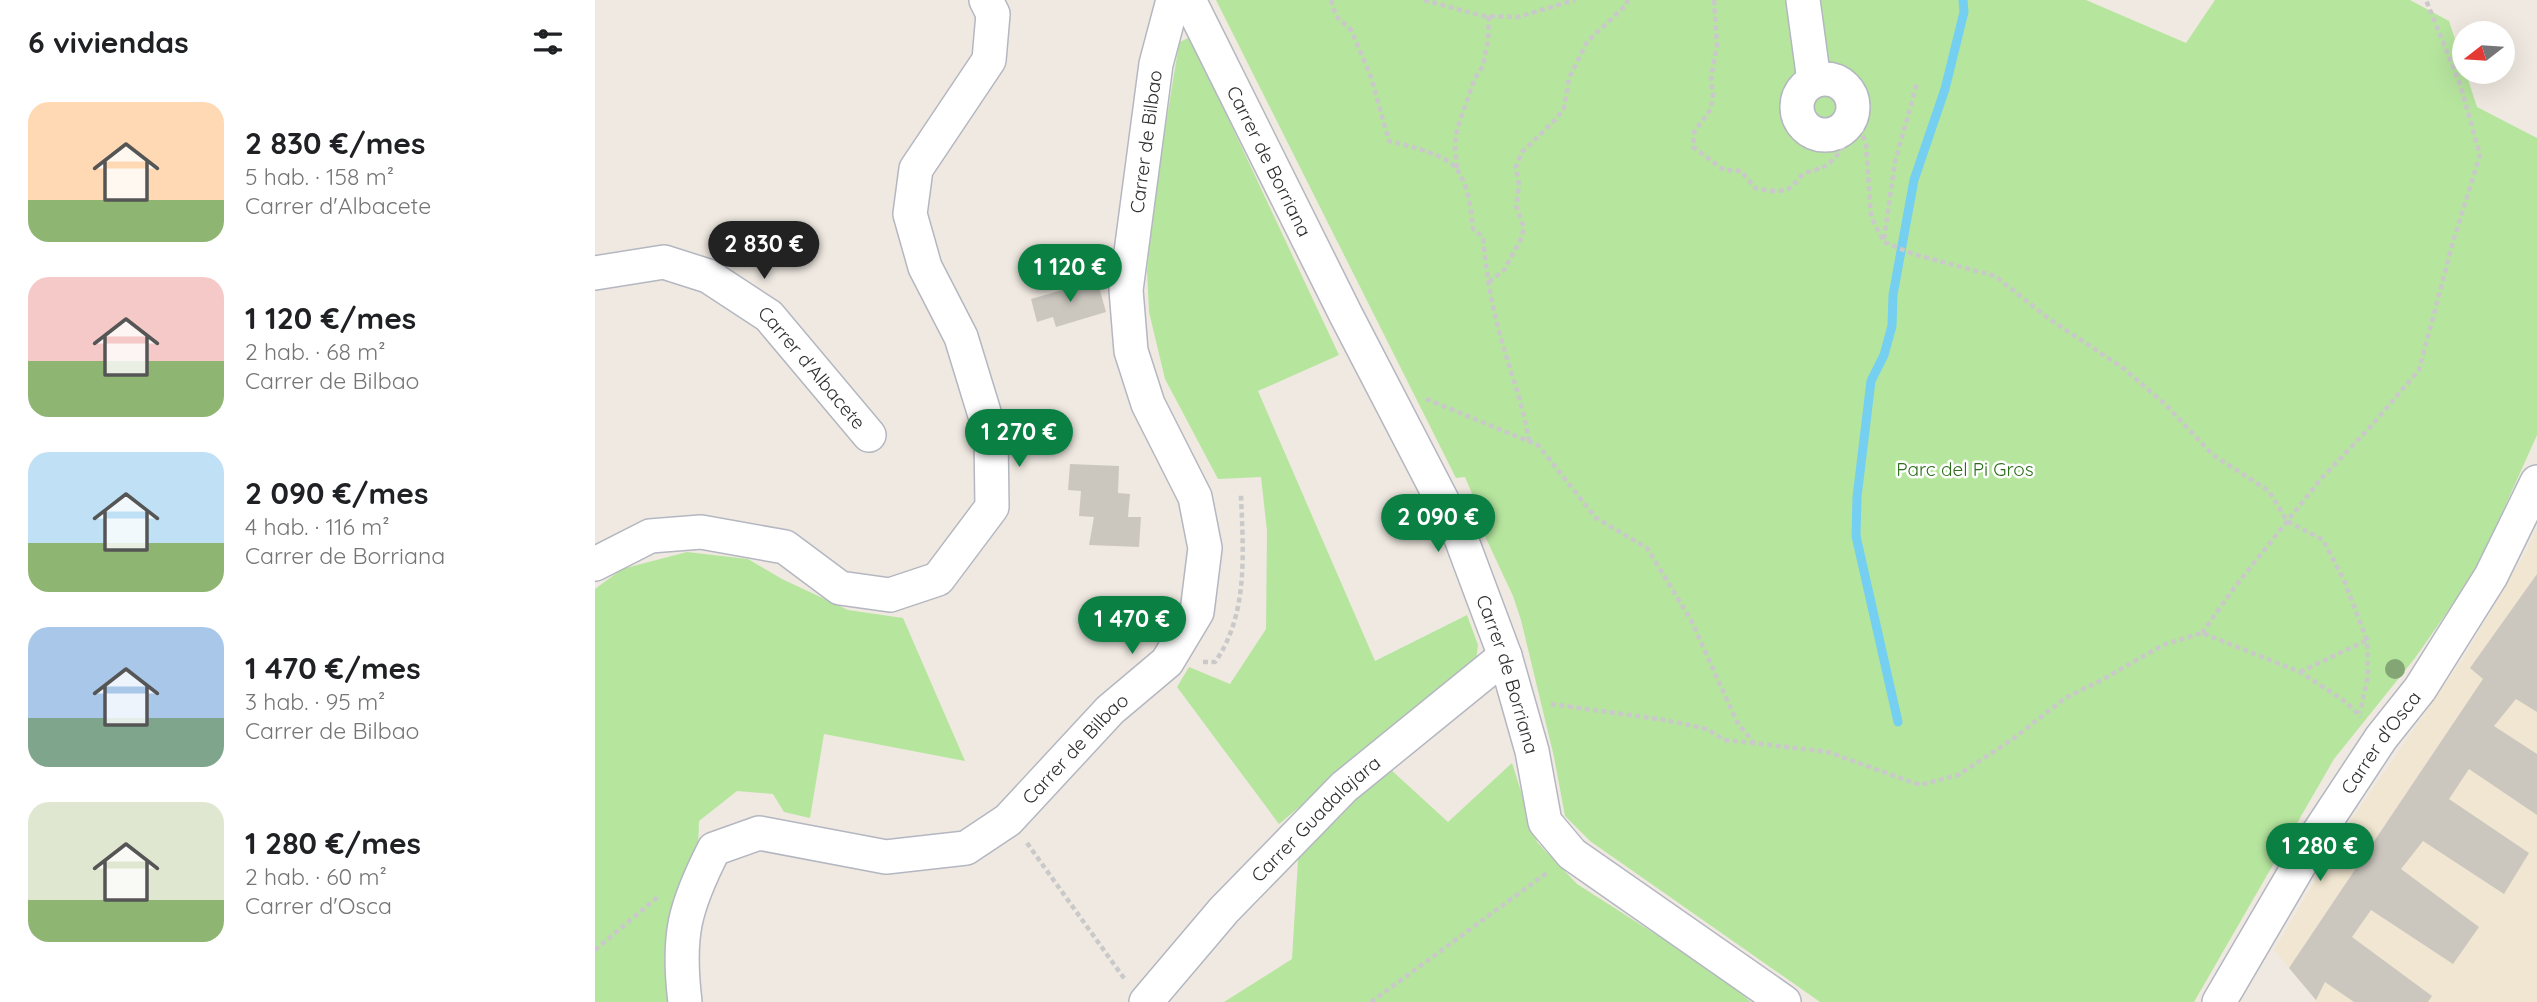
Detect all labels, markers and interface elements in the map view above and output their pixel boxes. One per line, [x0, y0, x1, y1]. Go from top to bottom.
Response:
north arrow [2452, 21, 2515, 84]
map controls [2452, 21, 2515, 84]
text: 6 viviendas [28, 23, 189, 61]
icon: filters [529, 23, 567, 61]
street label: Carrer de Bilbao [1124, 69, 1167, 215]
street label: Carrer de Borriana [1222, 82, 1317, 241]
text: 2 830 €/mes [245, 124, 426, 162]
icon: home [84, 130, 168, 214]
text: 5 hab. · 158 m² [245, 162, 394, 191]
text: Carrer d'Albacete [245, 191, 431, 220]
pin: 2 830 € [699, 222, 829, 281]
text: 2 830 € [724, 229, 804, 258]
pin: 1 120 € [1005, 244, 1135, 304]
text: 1 120 € [1034, 252, 1106, 281]
text: 1 120 €/mes [245, 299, 416, 337]
street label: Carrer d'Albacete [754, 300, 871, 434]
icon: home [84, 305, 168, 389]
text: 2 hab. · 68 m² [245, 337, 386, 366]
text: Carrer de Bilbao [245, 366, 419, 395]
pin: 1 270 € [954, 410, 1084, 469]
text: 1 270 € [981, 417, 1057, 446]
park label: Parc del Pi Gros [1896, 457, 2034, 481]
text: 2 090 €/mes [245, 474, 428, 512]
icon: home [84, 480, 168, 564]
pin: 2 090 € [1373, 494, 1503, 554]
text: 2 090 € [1397, 502, 1479, 531]
text: 4 hab. · 116 m² [245, 512, 390, 541]
text: Carrer de Borriana [245, 541, 445, 570]
street label: Carrer de Borriana [1471, 591, 1544, 756]
pin: 1 470 € [1067, 596, 1197, 656]
text: 1 470 € [1094, 604, 1170, 633]
text: 1 470 €/mes [245, 649, 421, 687]
icon: home [84, 655, 168, 739]
street label: Carrer d'Osca [2335, 686, 2426, 799]
text: 3 hab. · 95 m² [245, 687, 385, 716]
street label: Carrer de Bilbao [1017, 688, 1133, 809]
text: Carrer de Bilbao [245, 716, 419, 745]
street label: Carrer Guadalajara [1246, 750, 1385, 887]
text: 1 280 €/mes [245, 824, 421, 862]
pin: 1 280 € [2255, 824, 2385, 883]
icon: home [84, 830, 168, 914]
text: 1 280 € [2282, 831, 2358, 860]
text: 2 hab. · 60 m² [245, 862, 387, 891]
text: Carrer d'Osca [245, 891, 392, 920]

